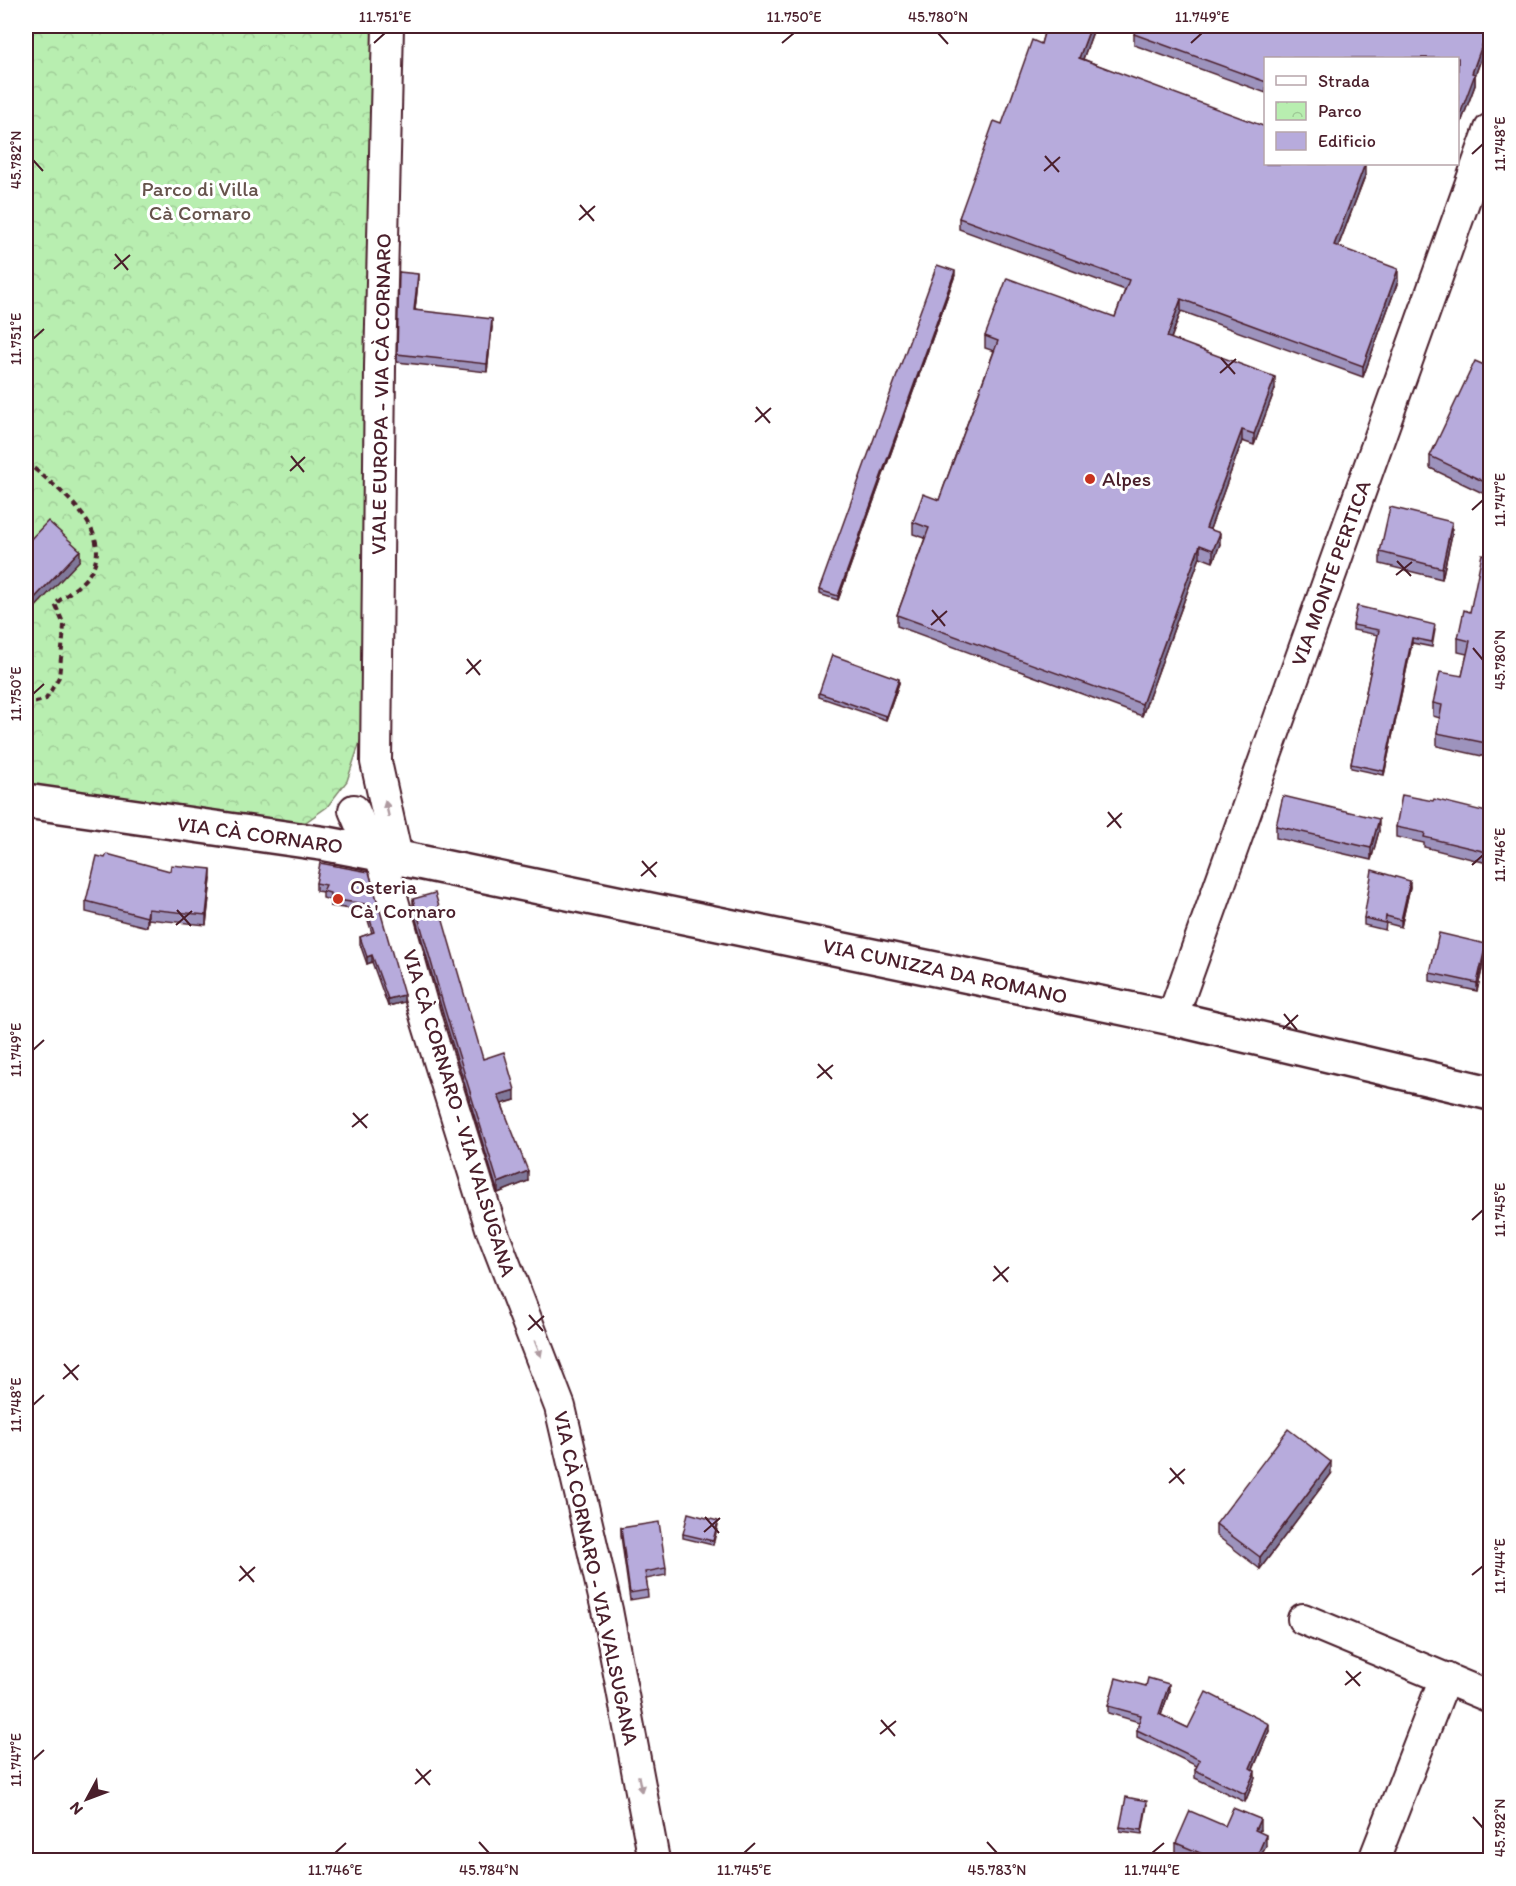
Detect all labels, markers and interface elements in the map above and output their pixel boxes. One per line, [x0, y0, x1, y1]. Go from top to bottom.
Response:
text: 11.751°E [359, 8, 411, 26]
text: 11.750°E [767, 8, 821, 26]
text: 45.780°N [908, 8, 968, 26]
text: 11.749°E [1175, 8, 1229, 26]
legend [1264, 57, 1459, 165]
text: Strada [1318, 70, 1370, 92]
text: Parco [1318, 100, 1362, 122]
text: 11.748°E [1491, 117, 1509, 172]
text: Edificio [1318, 130, 1376, 152]
text: 45.782°N [7, 131, 25, 189]
park label: Parco di Villa Cà Cornaro [142, 176, 259, 225]
street label: VIALE EUROPA - VIA CÀ CORNARO [365, 233, 396, 555]
text: 11.751°E [7, 313, 25, 365]
place label: Alpes [1102, 466, 1151, 491]
marker: Alpes [1083, 472, 1097, 486]
text: 11.747°E [1491, 473, 1509, 527]
street label: VIA MONTE PERTICA [1285, 476, 1376, 669]
text: 45.780°N [1491, 630, 1509, 690]
text: 11.750°E [7, 667, 25, 721]
one-way arrow [382, 800, 392, 819]
street label: VIA CÀ CORNARO [176, 810, 345, 859]
text: 11.746°E [1491, 828, 1509, 882]
place label: Osteria Cà' Cornaro [350, 874, 456, 923]
marker: Osteria Cà' Cornaro [331, 892, 345, 906]
street label: VIA CUNIZZA DA ROMANO [820, 932, 1070, 1009]
street label: VIA CÀ CORNARO - VIA VALSUGANA [398, 946, 521, 1280]
text: 11.749°E [7, 1023, 25, 1077]
text: 11.745°E [1491, 1183, 1509, 1237]
one-way arrow [533, 1341, 543, 1359]
text: 11.748°E [7, 1378, 25, 1433]
street label: VIA CÀ CORNARO - VIA VALSUGANA [549, 1409, 644, 1748]
text: 11.744°E [1491, 1538, 1509, 1594]
text: 11.747°E [7, 1733, 25, 1787]
north arrow [57, 1769, 117, 1829]
one-way arrow [635, 1775, 644, 1794]
text: N [65, 1798, 87, 1819]
text: 45.782°N [1491, 1799, 1509, 1857]
text: 11.746°E [308, 1861, 362, 1879]
text: 45.784°N [459, 1861, 519, 1879]
text: 11.745°E [717, 1861, 771, 1879]
text: 45.783°N [968, 1861, 1026, 1879]
text: 11.744°E [1124, 1861, 1180, 1879]

